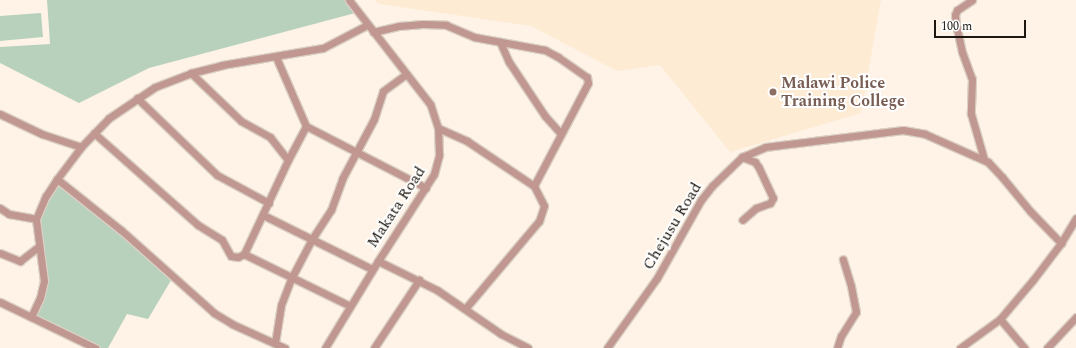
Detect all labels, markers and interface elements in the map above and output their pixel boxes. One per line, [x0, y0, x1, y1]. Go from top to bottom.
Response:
scale bar [936, 12, 1028, 38]
text: 100 m [941, 17, 972, 36]
place label: Malawi Police Training College [781, 73, 905, 111]
marker: Malawi Police Training College [768, 87, 778, 97]
street label: Makata Road [363, 163, 429, 251]
street label: Chejusu Road [638, 179, 706, 273]

